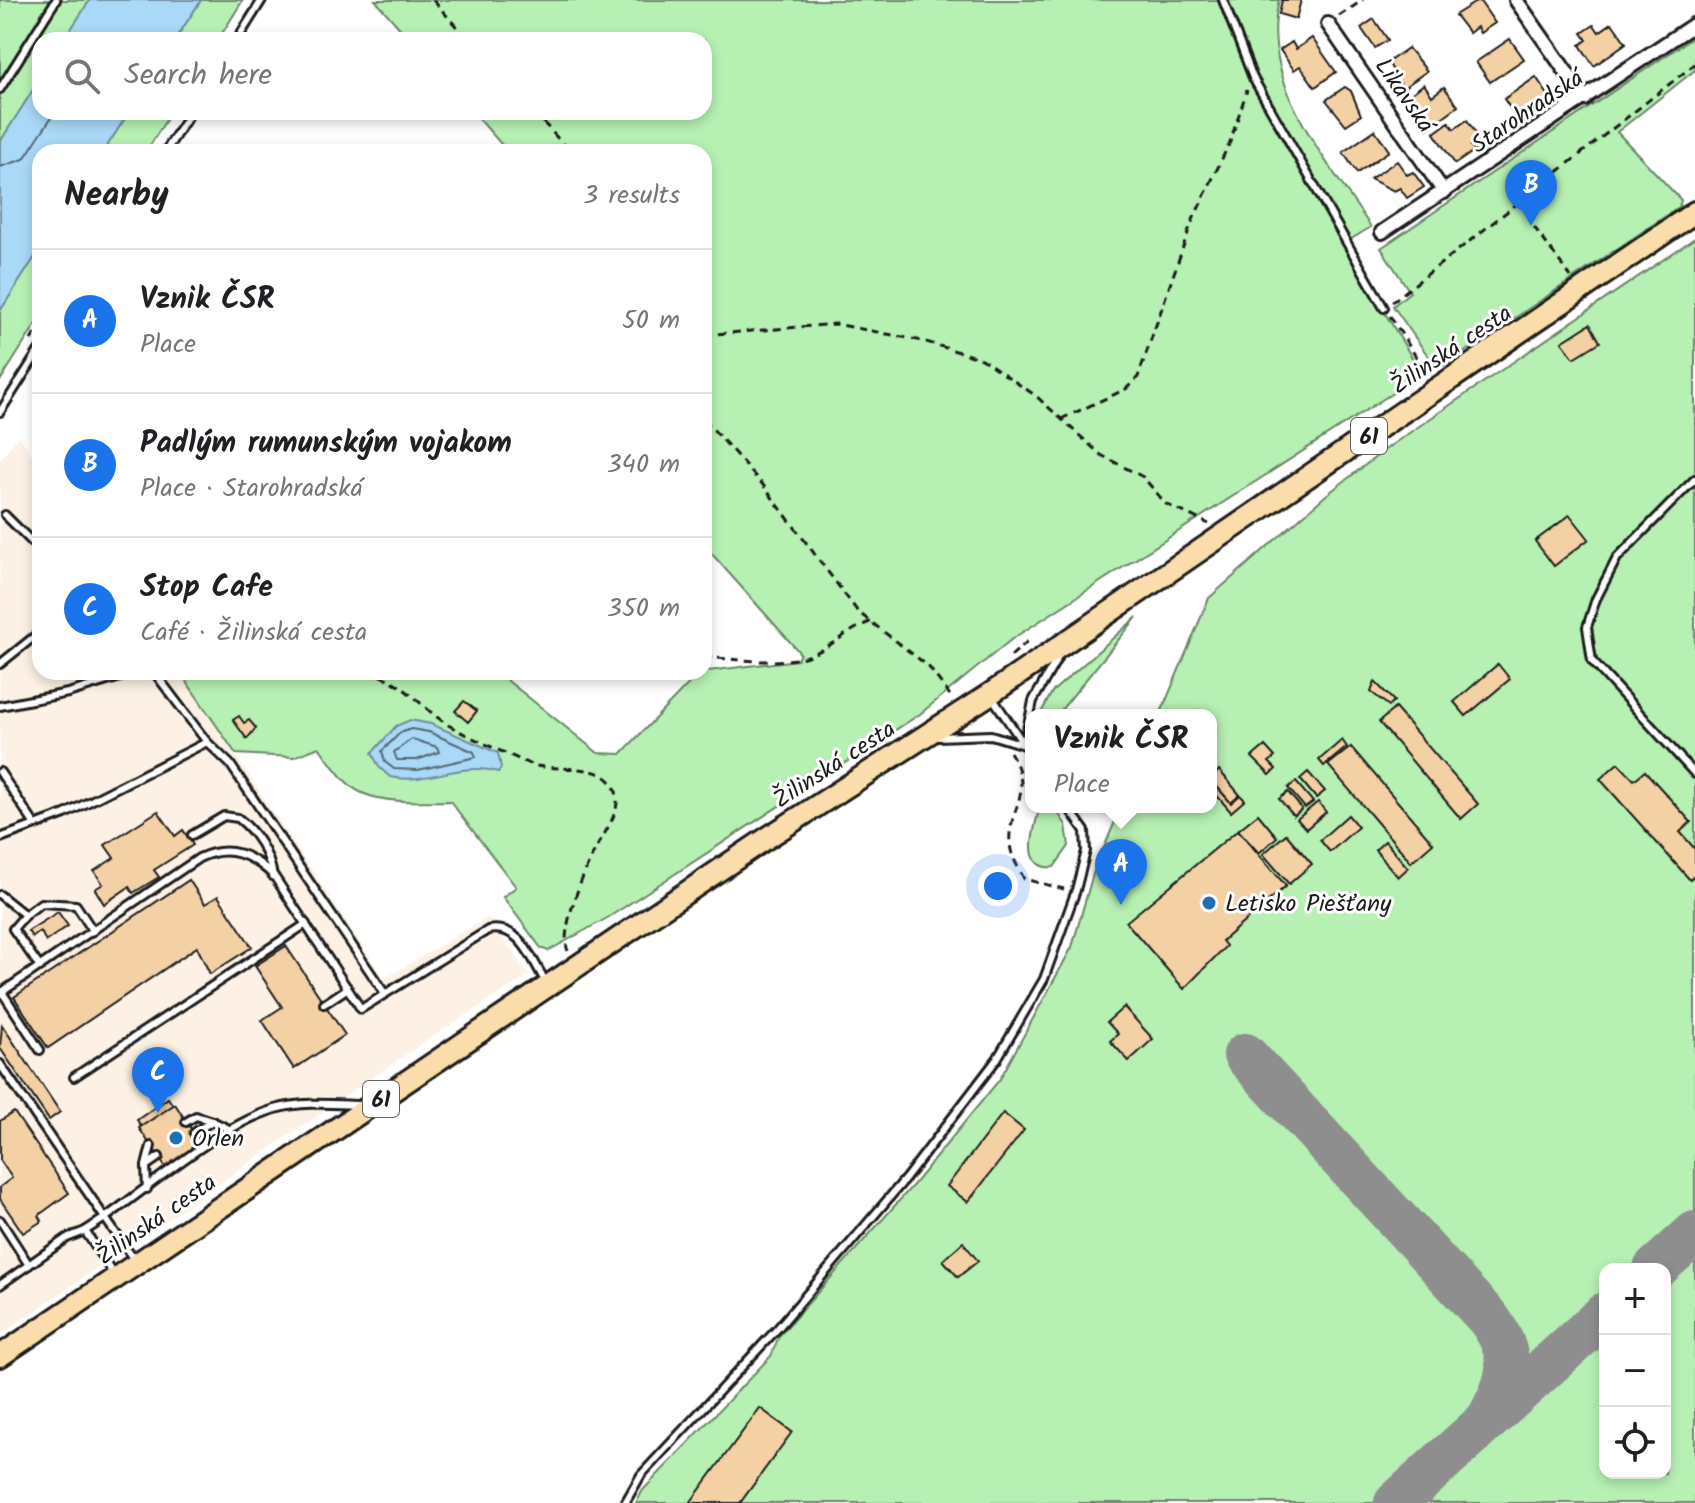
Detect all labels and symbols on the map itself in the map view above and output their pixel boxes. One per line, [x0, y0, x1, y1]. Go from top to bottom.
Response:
street label: Likavská [1364, 50, 1445, 144]
street label: Starohradská [1463, 59, 1594, 164]
pin: B [1505, 160, 1557, 226]
street label: Žilinská cesta [1383, 295, 1521, 405]
road number: 61 [1351, 418, 1387, 454]
street label: Žilinská cesta [766, 711, 904, 820]
pin: A [1095, 839, 1147, 905]
your location [978, 866, 1018, 906]
place label: Letisko Piešťany [1225, 885, 1392, 924]
marker: Letisko Piešťany [1200, 894, 1218, 912]
pin: C [132, 1047, 184, 1113]
road number: 61 [363, 1081, 399, 1117]
place label: Orlen [192, 1120, 244, 1159]
marker: Orlen [167, 1129, 185, 1147]
street label: Žilinská cesta [88, 1164, 225, 1276]

